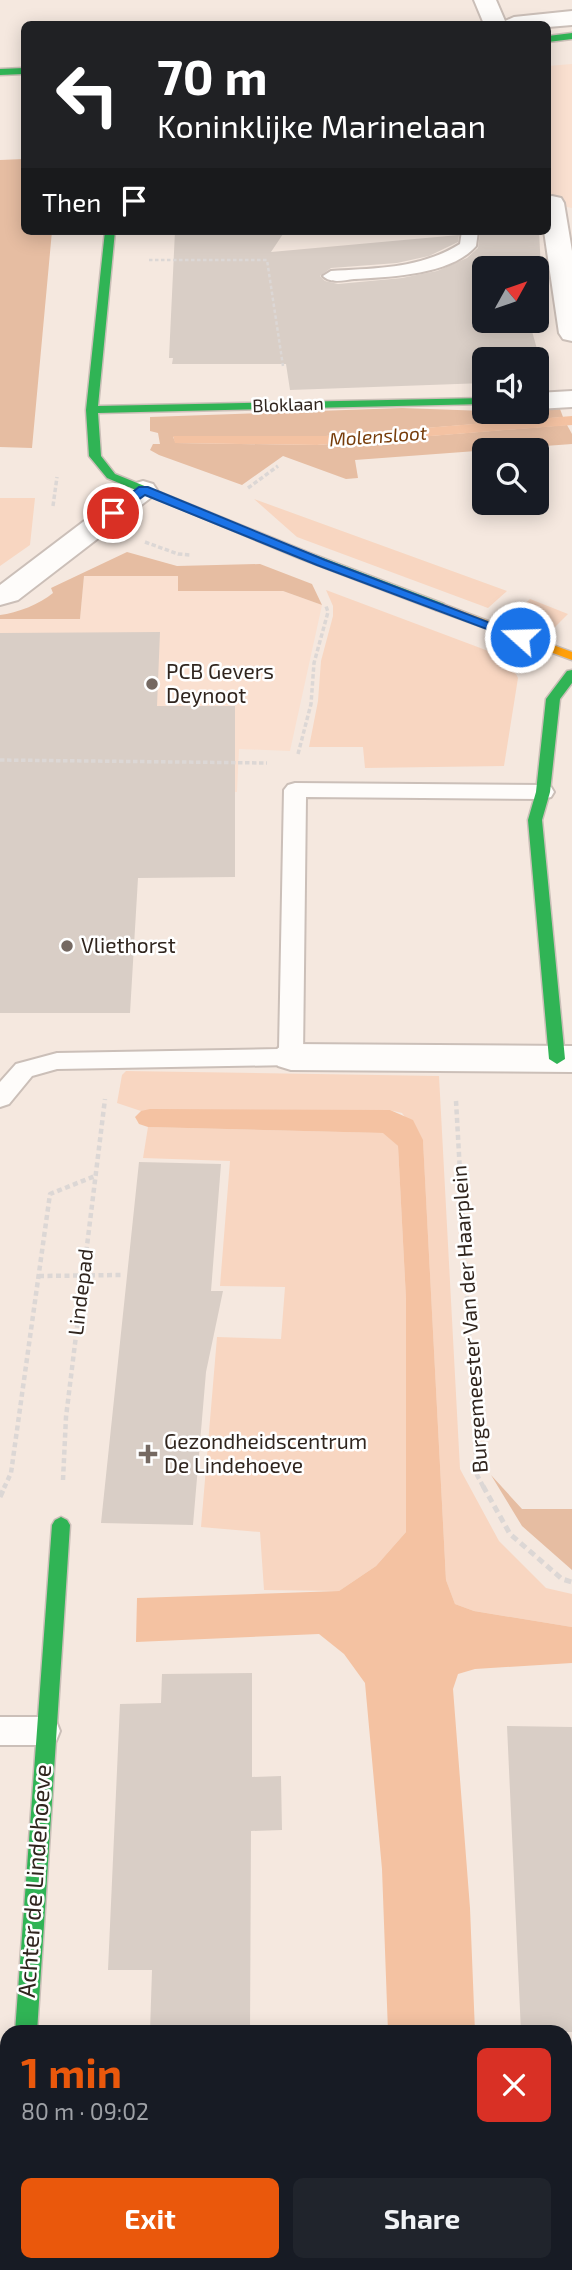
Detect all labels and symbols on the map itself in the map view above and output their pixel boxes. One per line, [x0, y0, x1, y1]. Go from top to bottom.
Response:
north arrow [472, 256, 550, 332]
street label: Bloklaan [252, 392, 324, 416]
water label: Molensloot [328, 421, 428, 450]
pin [83, 483, 143, 543]
position arrow [483, 600, 557, 674]
place label: PCB Gevers Deynoot [166, 658, 274, 707]
marker: PCB Gevers Deynoot [144, 676, 160, 692]
place label: Vliethorst [81, 932, 176, 957]
marker: Vliethorst [59, 938, 75, 954]
street label: Burgemeester Van der Haarplein [445, 1164, 492, 1474]
street label: Lindepad [62, 1247, 97, 1337]
place label: Gezondheidscentrum De Lindehoeve [164, 1428, 367, 1477]
marker: Gezondheidscentrum De Lindehoeve [138, 1444, 158, 1464]
street label: Achter de Lindehoeve [11, 1763, 56, 1999]

